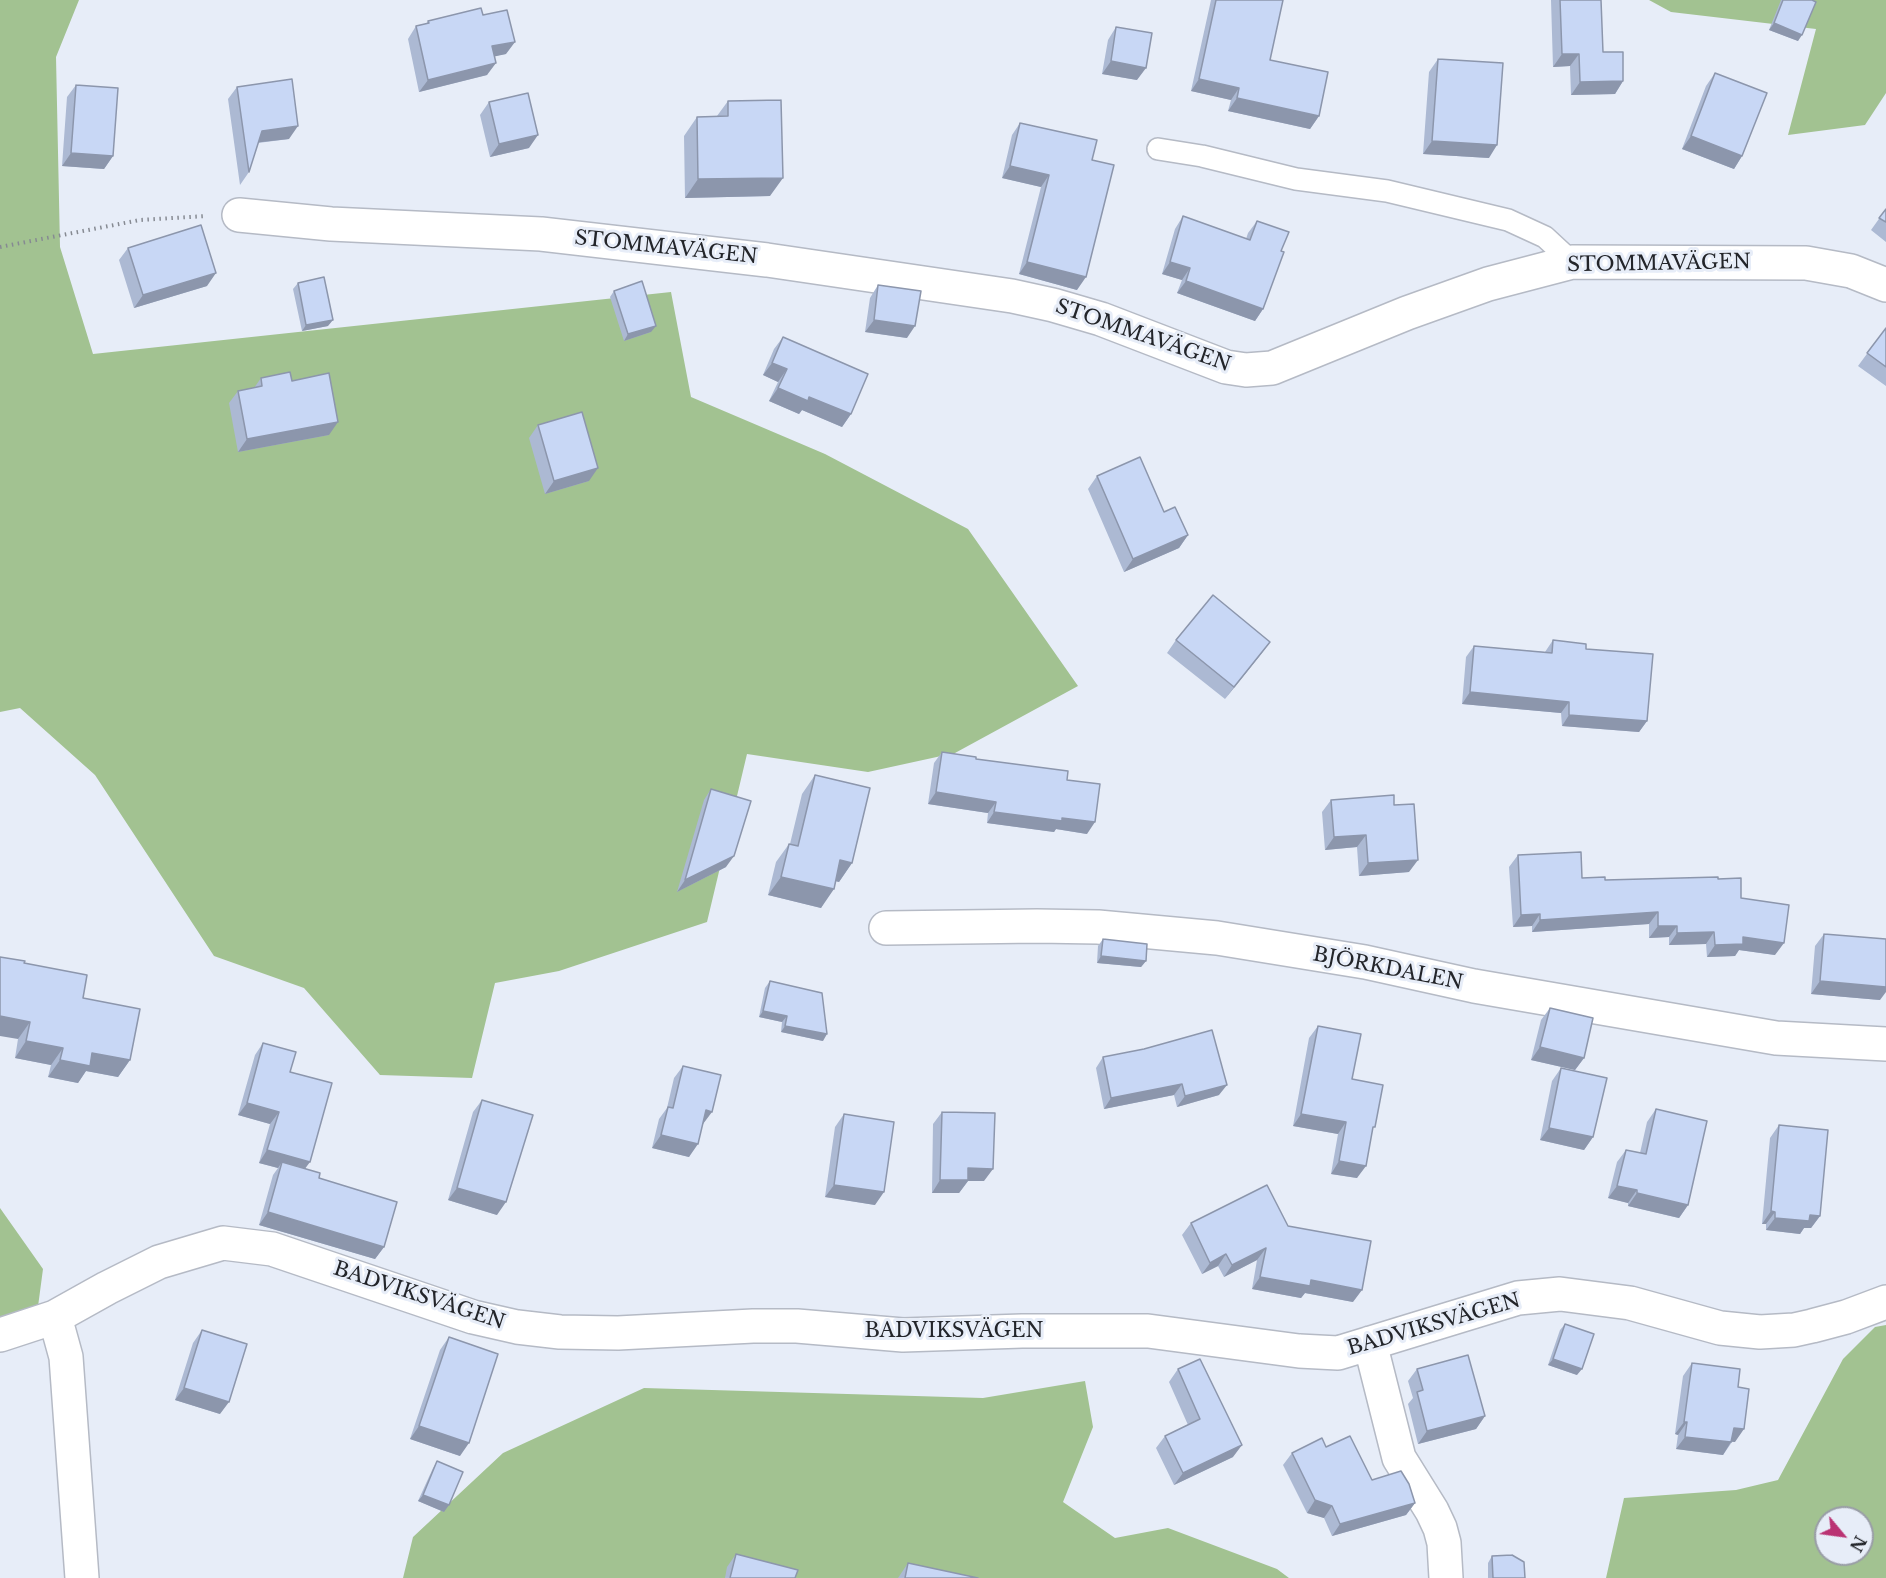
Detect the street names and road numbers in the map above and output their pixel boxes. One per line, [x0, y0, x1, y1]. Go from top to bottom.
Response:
street label: STOMMAVÄGEN [573, 226, 759, 270]
street label: STOMMAVÄGEN [1567, 250, 1751, 278]
street label: STOMMAVÄGEN [1052, 295, 1234, 377]
street label: BJÖRKDALEN [1311, 943, 1465, 995]
street label: BADVIKSVÄGEN [330, 1257, 508, 1335]
street label: BADVIKSVÄGEN [1345, 1289, 1523, 1361]
street label: BADVIKSVÄGEN [864, 1319, 1044, 1343]

